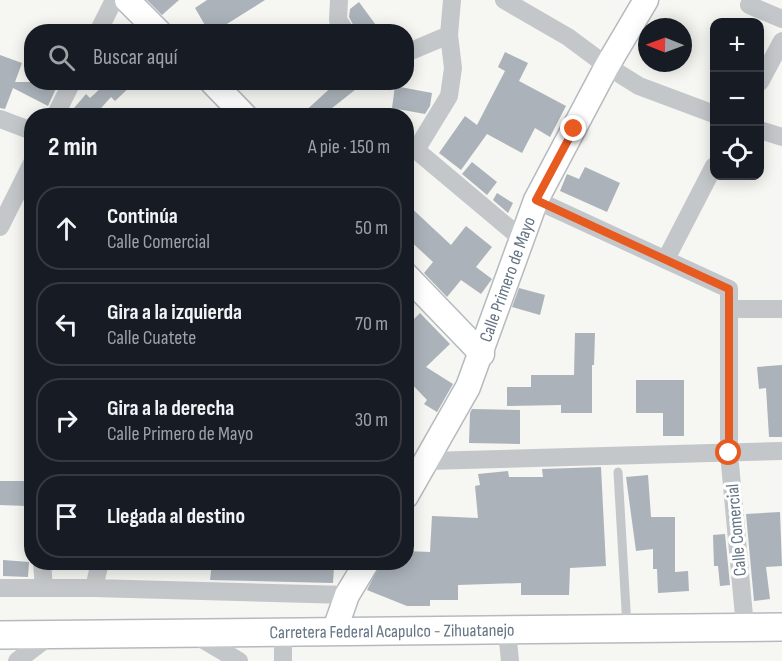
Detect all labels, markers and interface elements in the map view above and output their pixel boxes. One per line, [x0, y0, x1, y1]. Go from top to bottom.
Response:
north arrow [638, 18, 692, 72]
map controls [710, 18, 764, 180]
button: + [710, 18, 764, 72]
search box [24, 24, 414, 90]
icon: search [45, 41, 78, 74]
text: Buscar aquí [93, 44, 178, 71]
button: − [710, 72, 764, 126]
route end [560, 115, 586, 141]
button: locate [710, 126, 764, 180]
text: 2 min [48, 132, 98, 163]
text: A pie · 150 m [308, 135, 390, 159]
text: Continúa [107, 203, 178, 230]
icon: ahead [50, 212, 83, 245]
street label: Calle Primero de Mayo [475, 214, 540, 345]
text: 50 m [355, 216, 388, 240]
text: Calle Comercial [107, 230, 210, 254]
text: Gira a la izquierda [107, 299, 242, 326]
icon: left [50, 308, 83, 341]
text: 70 m [355, 312, 388, 336]
text: Calle Cuatete [107, 326, 196, 350]
text: Gira a la derecha [107, 395, 234, 422]
icon: right [50, 404, 83, 437]
text: 30 m [355, 408, 388, 432]
text: Calle Primero de Mayo [107, 422, 253, 446]
route start [715, 439, 741, 465]
street label: Calle Comercial [722, 483, 751, 577]
icon: arrive [50, 500, 83, 533]
text: Llegada al destino [107, 503, 245, 530]
street label: Carretera Federal Acapulco - Zihuatanejo [269, 620, 515, 643]

